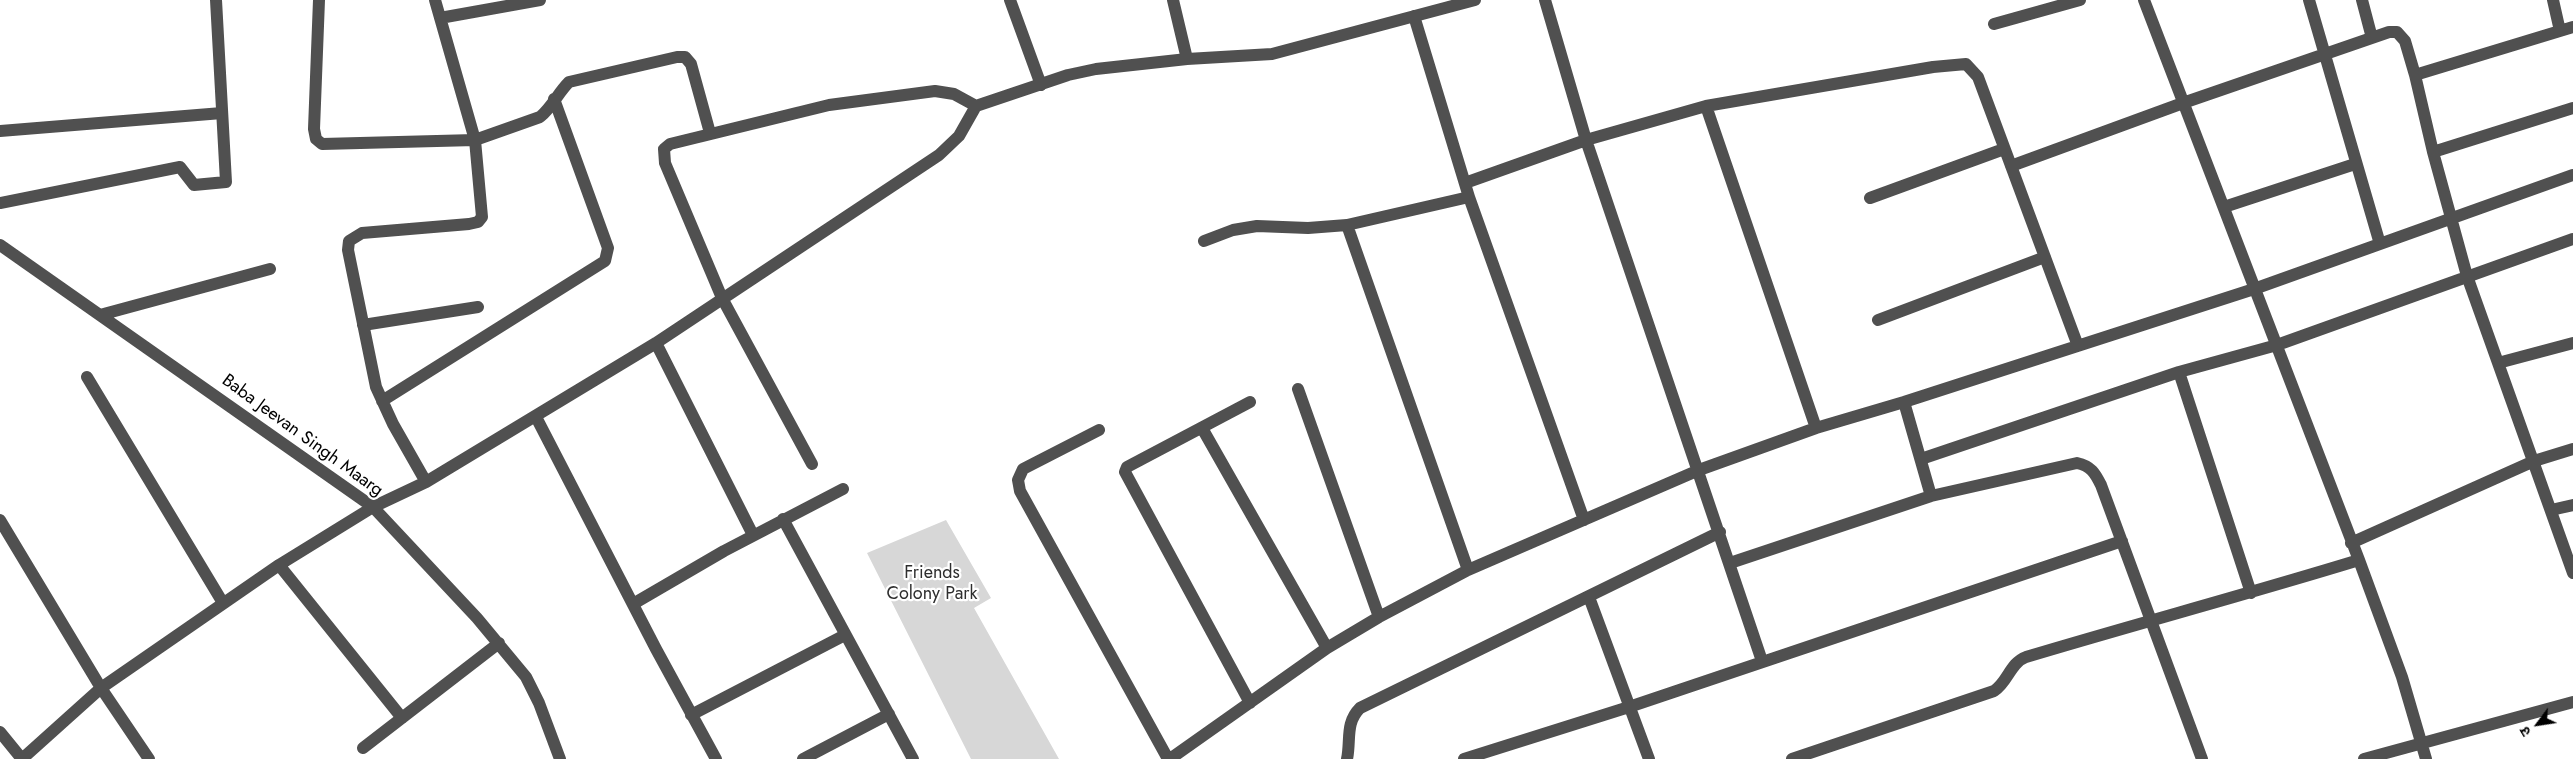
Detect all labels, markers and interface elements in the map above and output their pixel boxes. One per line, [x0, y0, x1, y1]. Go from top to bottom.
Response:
street label: Baba Jeevan Singh Maarg [217, 370, 387, 502]
park label: Friends Colony Park [887, 563, 977, 606]
north arrow [2513, 699, 2563, 749]
text: उ [2514, 723, 2536, 740]

